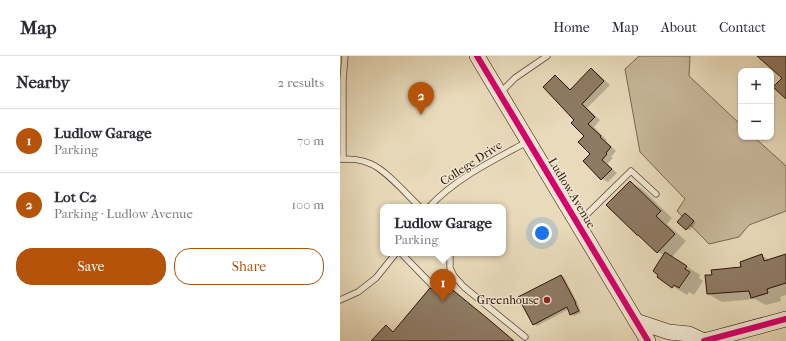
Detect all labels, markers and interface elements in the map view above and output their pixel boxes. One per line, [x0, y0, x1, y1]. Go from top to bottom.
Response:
text: Map [20, 17, 56, 39]
text: Home [553, 19, 590, 36]
text: Map [612, 19, 639, 36]
text: About [661, 19, 697, 36]
text: Contact [719, 19, 766, 36]
map controls [738, 68, 774, 140]
button: + [738, 68, 774, 104]
text: Nearby [16, 72, 70, 92]
text: 2 results [278, 75, 324, 90]
pin: 2 [408, 82, 434, 115]
button: − [738, 104, 774, 140]
text: Ludlow Garage [54, 124, 152, 142]
text: 1 [27, 133, 31, 148]
text: 70 m [297, 133, 324, 148]
street label: College Drive [437, 138, 505, 188]
text: Parking [54, 142, 98, 157]
street label: Ludlow Avenue [545, 155, 599, 231]
text: Lot C2 [54, 188, 97, 206]
text: 2 [26, 197, 32, 212]
text: 100 m [291, 197, 324, 212]
popup [380, 204, 506, 256]
text: Parking · Ludlow Avenue [54, 206, 193, 221]
text: Ludlow Garage [394, 214, 492, 232]
your location [532, 223, 552, 243]
text: Parking [394, 232, 438, 247]
button: Save [16, 248, 166, 285]
button: Share [174, 248, 324, 285]
pin: 1 [430, 269, 456, 302]
place label: Greenhouse [477, 293, 539, 307]
marker: Greenhouse [542, 295, 552, 305]

